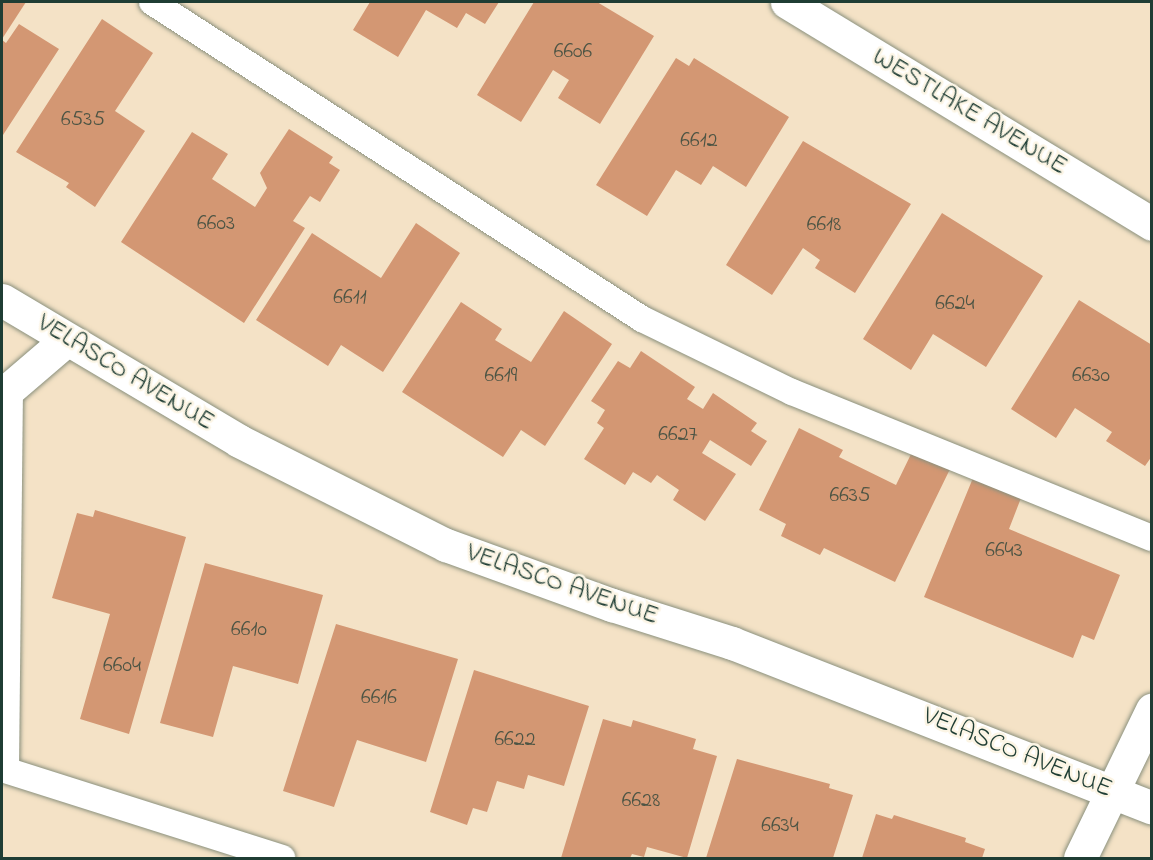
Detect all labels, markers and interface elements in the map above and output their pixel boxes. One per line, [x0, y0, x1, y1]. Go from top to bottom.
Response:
house number: 6606 [554, 40, 592, 66]
street label: WESTLAKE AVENUE [866, 43, 1072, 183]
house number: 6535 [61, 108, 105, 134]
house number: 6612 [680, 129, 718, 155]
house number: 6603 [197, 212, 235, 238]
house number: 6618 [807, 213, 841, 239]
house number: 6611 [333, 286, 367, 312]
house number: 6624 [935, 292, 975, 318]
street label: VELASCO AVENUE [31, 309, 219, 439]
house number: 6619 [485, 364, 517, 390]
house number: 6630 [1072, 364, 1110, 390]
house number: 6627 [658, 423, 698, 449]
house number: 6635 [829, 484, 871, 510]
street label: VELASCO AVENUE [462, 539, 662, 633]
house number: 6643 [985, 539, 1023, 565]
house number: 6610 [231, 618, 267, 644]
house number: 6604 [103, 654, 141, 680]
house number: 6616 [361, 686, 397, 712]
street label: VELASCO AVENUE [918, 702, 1116, 806]
house number: 6622 [494, 728, 536, 754]
house number: 6628 [622, 789, 660, 815]
house number: 6634 [761, 814, 799, 840]

